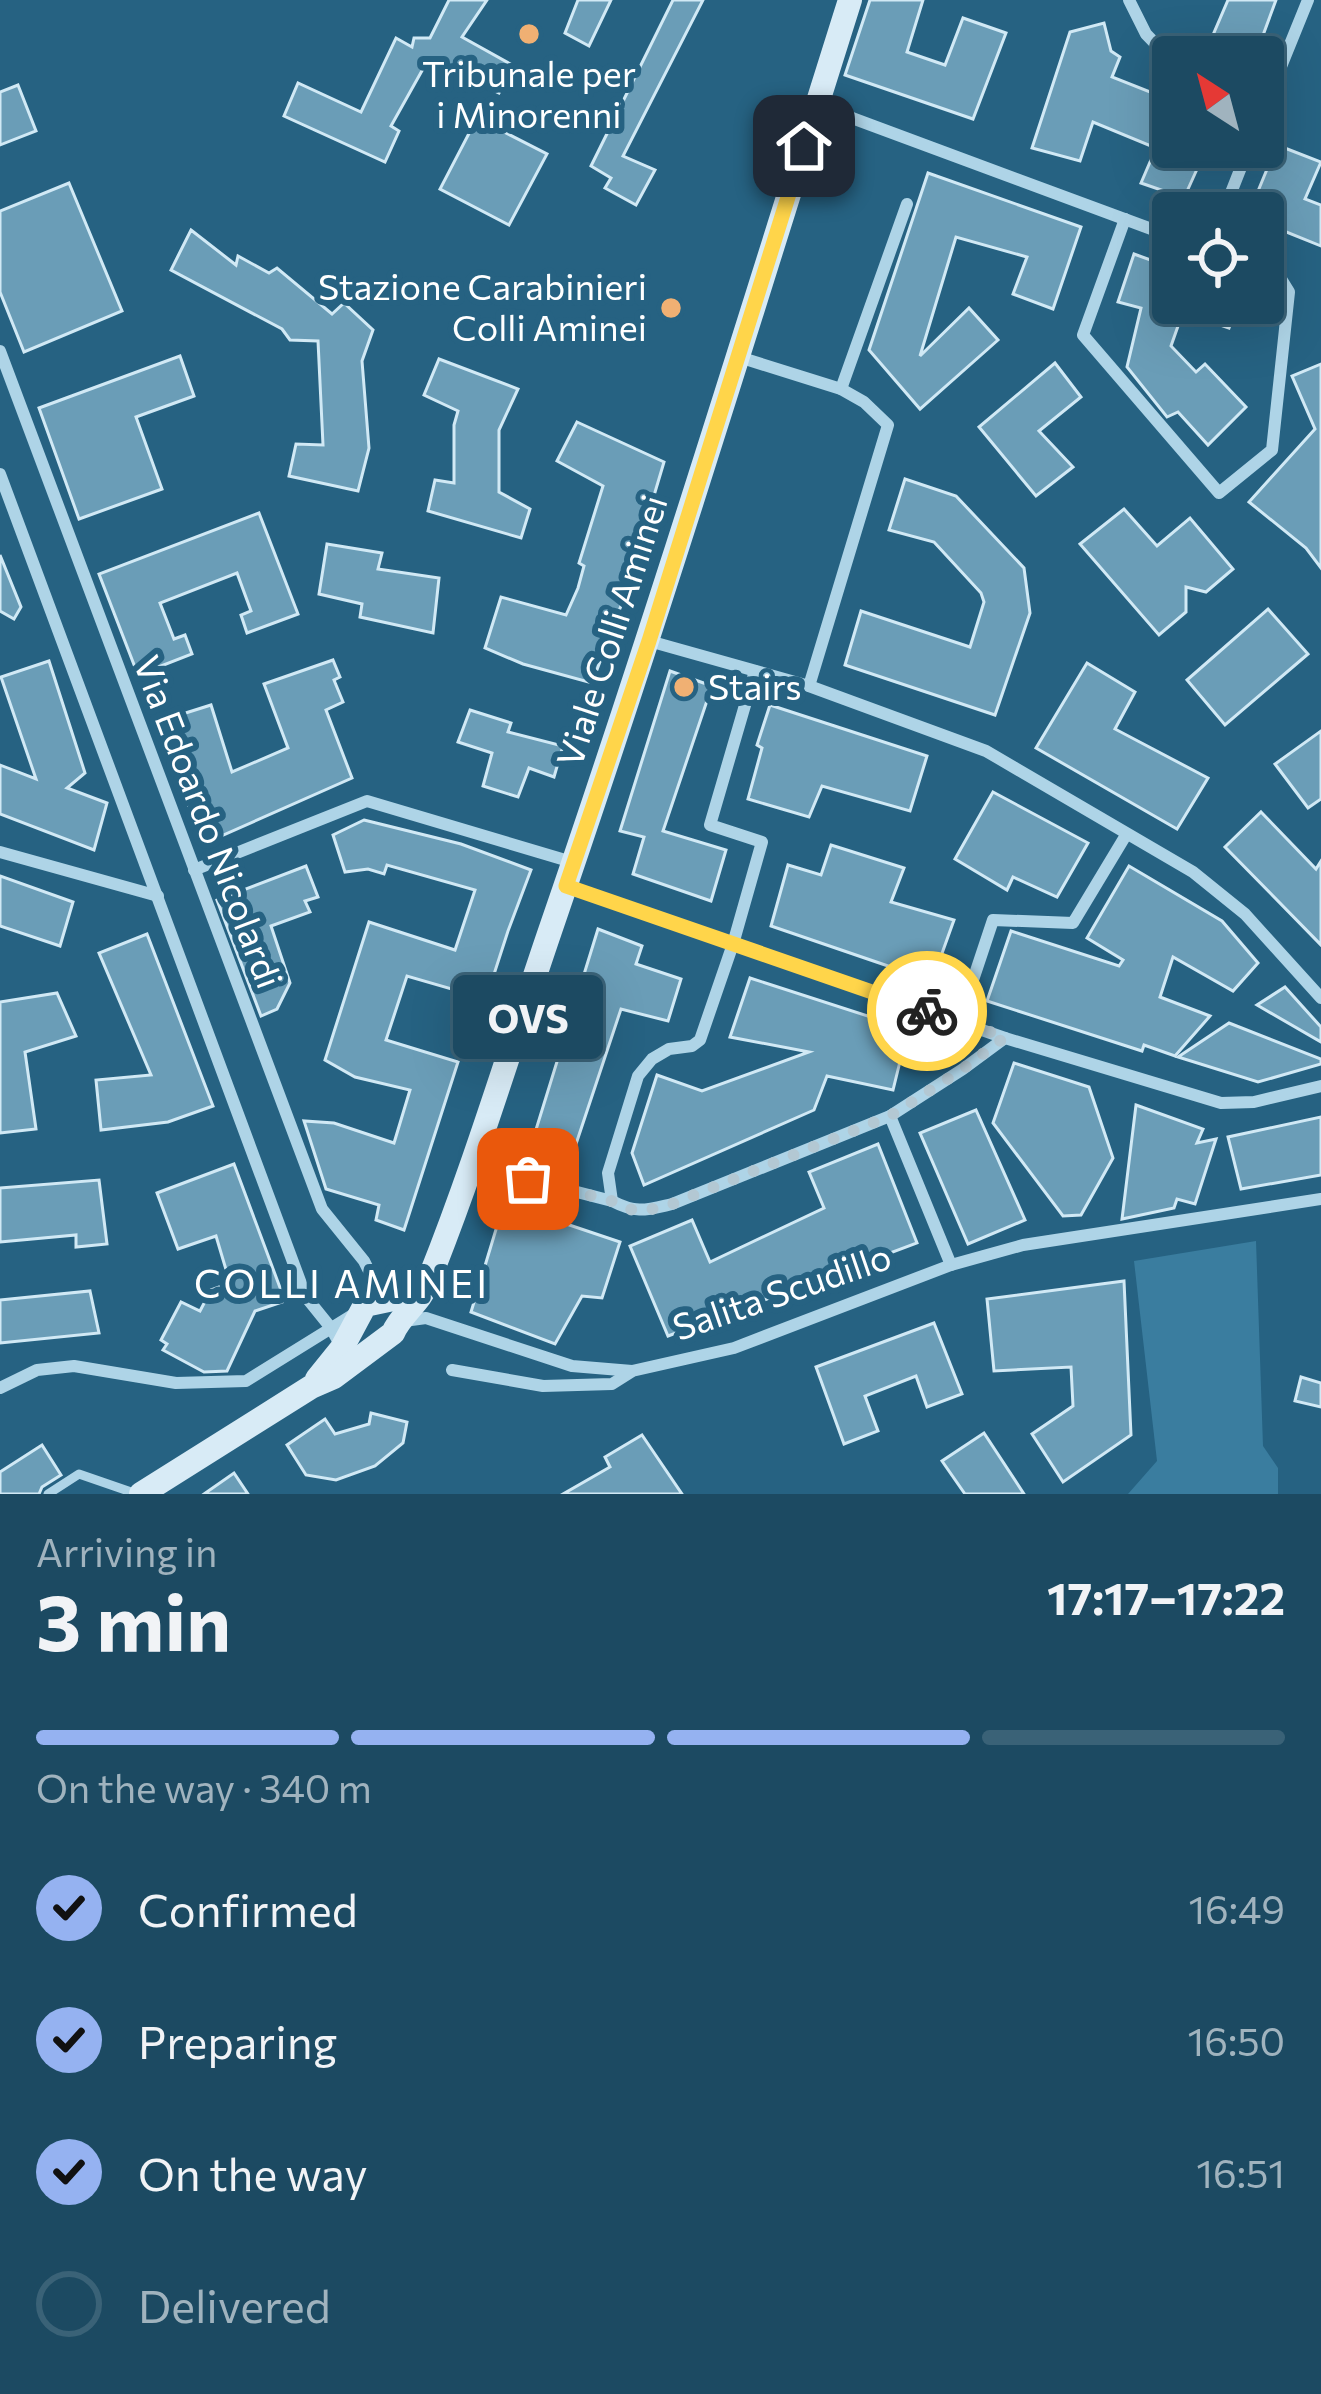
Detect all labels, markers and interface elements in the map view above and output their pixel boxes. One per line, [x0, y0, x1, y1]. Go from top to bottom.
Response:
marker: Tribunale per i Minorenni [516, 21, 542, 47]
north arrow [1152, 36, 1284, 168]
map controls [1152, 36, 1284, 324]
place label: Tribunale per i Minorenni [422, 50, 636, 135]
pin [753, 95, 855, 197]
icon: home [771, 113, 837, 179]
button: locate [1152, 192, 1284, 324]
place label: Stazione Carabinieri Colli Aminei [318, 263, 647, 348]
marker: Stazione Carabinieri Colli Aminei [658, 295, 684, 321]
street label: Viale Colli Aminei [545, 489, 675, 772]
street label: Via Edoardo Nicolardi [126, 649, 294, 994]
place label: Stairs [708, 663, 802, 707]
marker: Stairs [671, 674, 697, 700]
courier [867, 951, 987, 1071]
callout: OVS [453, 975, 603, 1059]
icon: bike [894, 978, 960, 1044]
text: OVS [487, 993, 569, 1041]
pin [477, 1128, 579, 1230]
icon: bag [495, 1146, 561, 1212]
street label: Salita Scudillo [667, 1232, 896, 1348]
district label: COLLI AMINEI [194, 1258, 490, 1306]
text: Arriving in [36, 1527, 217, 1575]
text: 17:17–17:22 [1047, 1569, 1285, 1624]
text: 3 min [36, 1572, 231, 1667]
text: On the way · 340 m [36, 1763, 372, 1811]
icon: check [36, 1875, 102, 1941]
text: Confirmed [138, 1881, 358, 1936]
text: 16:49 [1188, 1884, 1285, 1932]
icon: check [36, 2007, 102, 2073]
text: Preparing [138, 2013, 337, 2068]
text: 16:50 [1188, 2016, 1285, 2064]
icon: check [36, 2139, 102, 2205]
text: On the way [138, 2145, 368, 2200]
text: 16:51 [1196, 2148, 1285, 2196]
text: Delivered [138, 2277, 331, 2332]

